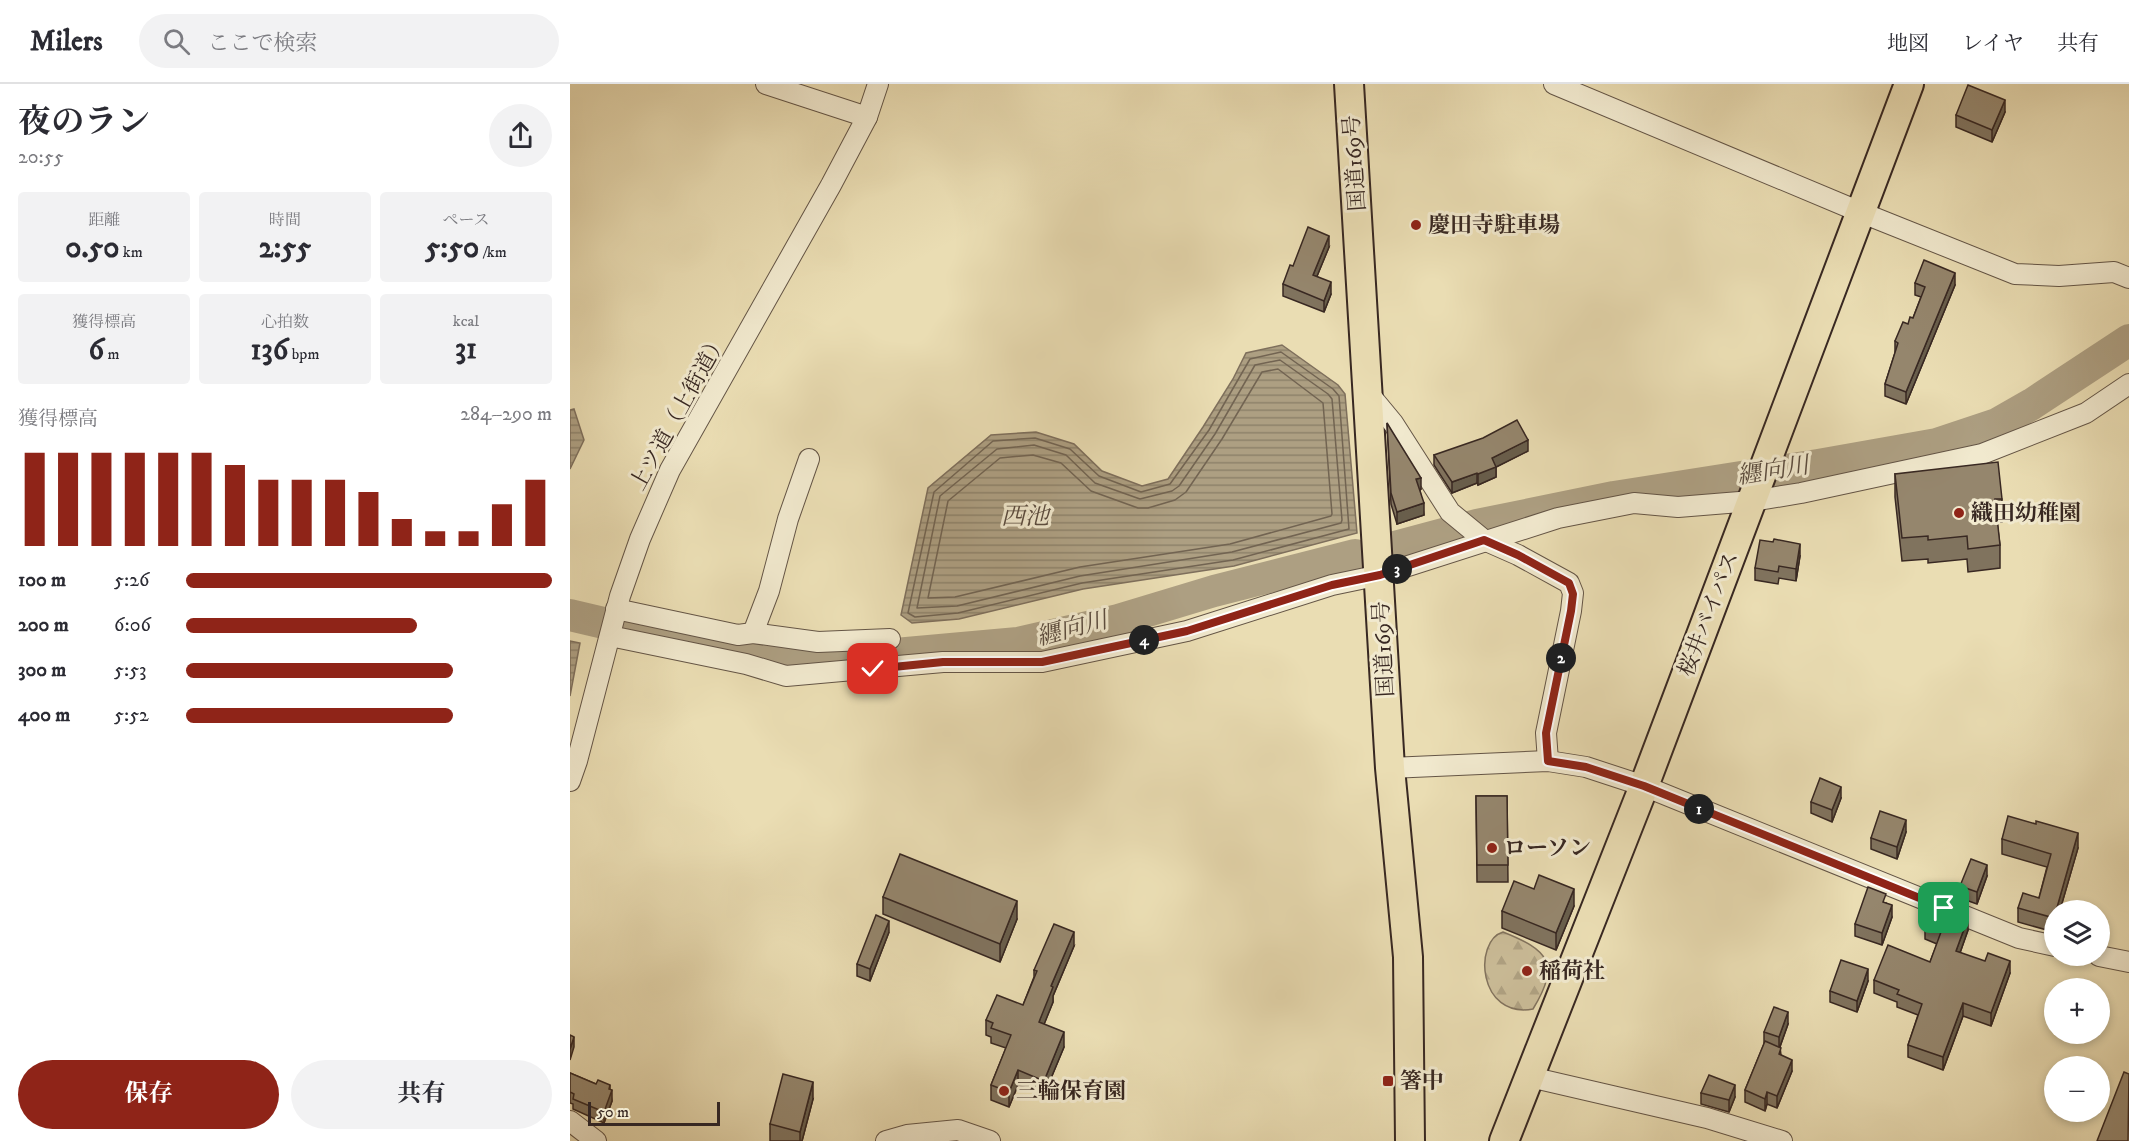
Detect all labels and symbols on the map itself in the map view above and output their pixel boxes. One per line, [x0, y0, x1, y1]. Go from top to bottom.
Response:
street label: 国道169号 [1338, 114, 1372, 212]
place label: 慶田寺駐車場 [1428, 212, 1560, 239]
marker: 慶田寺駐車場 [1409, 218, 1423, 232]
street label: 上ツ道（上街道） [625, 328, 733, 496]
water label: 纒向川 [1735, 450, 1814, 491]
place label: 織田幼稚園 [1971, 500, 2081, 527]
water label: 西池 [1001, 502, 1052, 532]
marker: 織田幼稚園 [1952, 506, 1966, 520]
street label: 桜井バイパス [1673, 548, 1745, 680]
pin: 3 [1382, 554, 1412, 584]
street label: 国道169号 [1368, 600, 1400, 698]
water label: 纒向川 [1033, 604, 1114, 653]
pin: 4 [1129, 625, 1159, 655]
pin [847, 643, 898, 694]
pin: 2 [1546, 643, 1576, 673]
pin: 1 [1684, 794, 1714, 824]
place label: ローソン [1504, 835, 1591, 862]
marker: ローソン [1485, 841, 1499, 855]
pin [1918, 882, 1969, 933]
place label: 稲荷社 [1539, 958, 1605, 985]
marker: 稲荷社 [1520, 964, 1534, 978]
place label: 箸中 [1400, 1068, 1444, 1095]
marker: 箸中 [1381, 1074, 1395, 1088]
place label: 三輪保育園 [1016, 1078, 1126, 1105]
marker: 三輪保育園 [997, 1084, 1011, 1098]
scale bar [588, 1099, 720, 1126]

